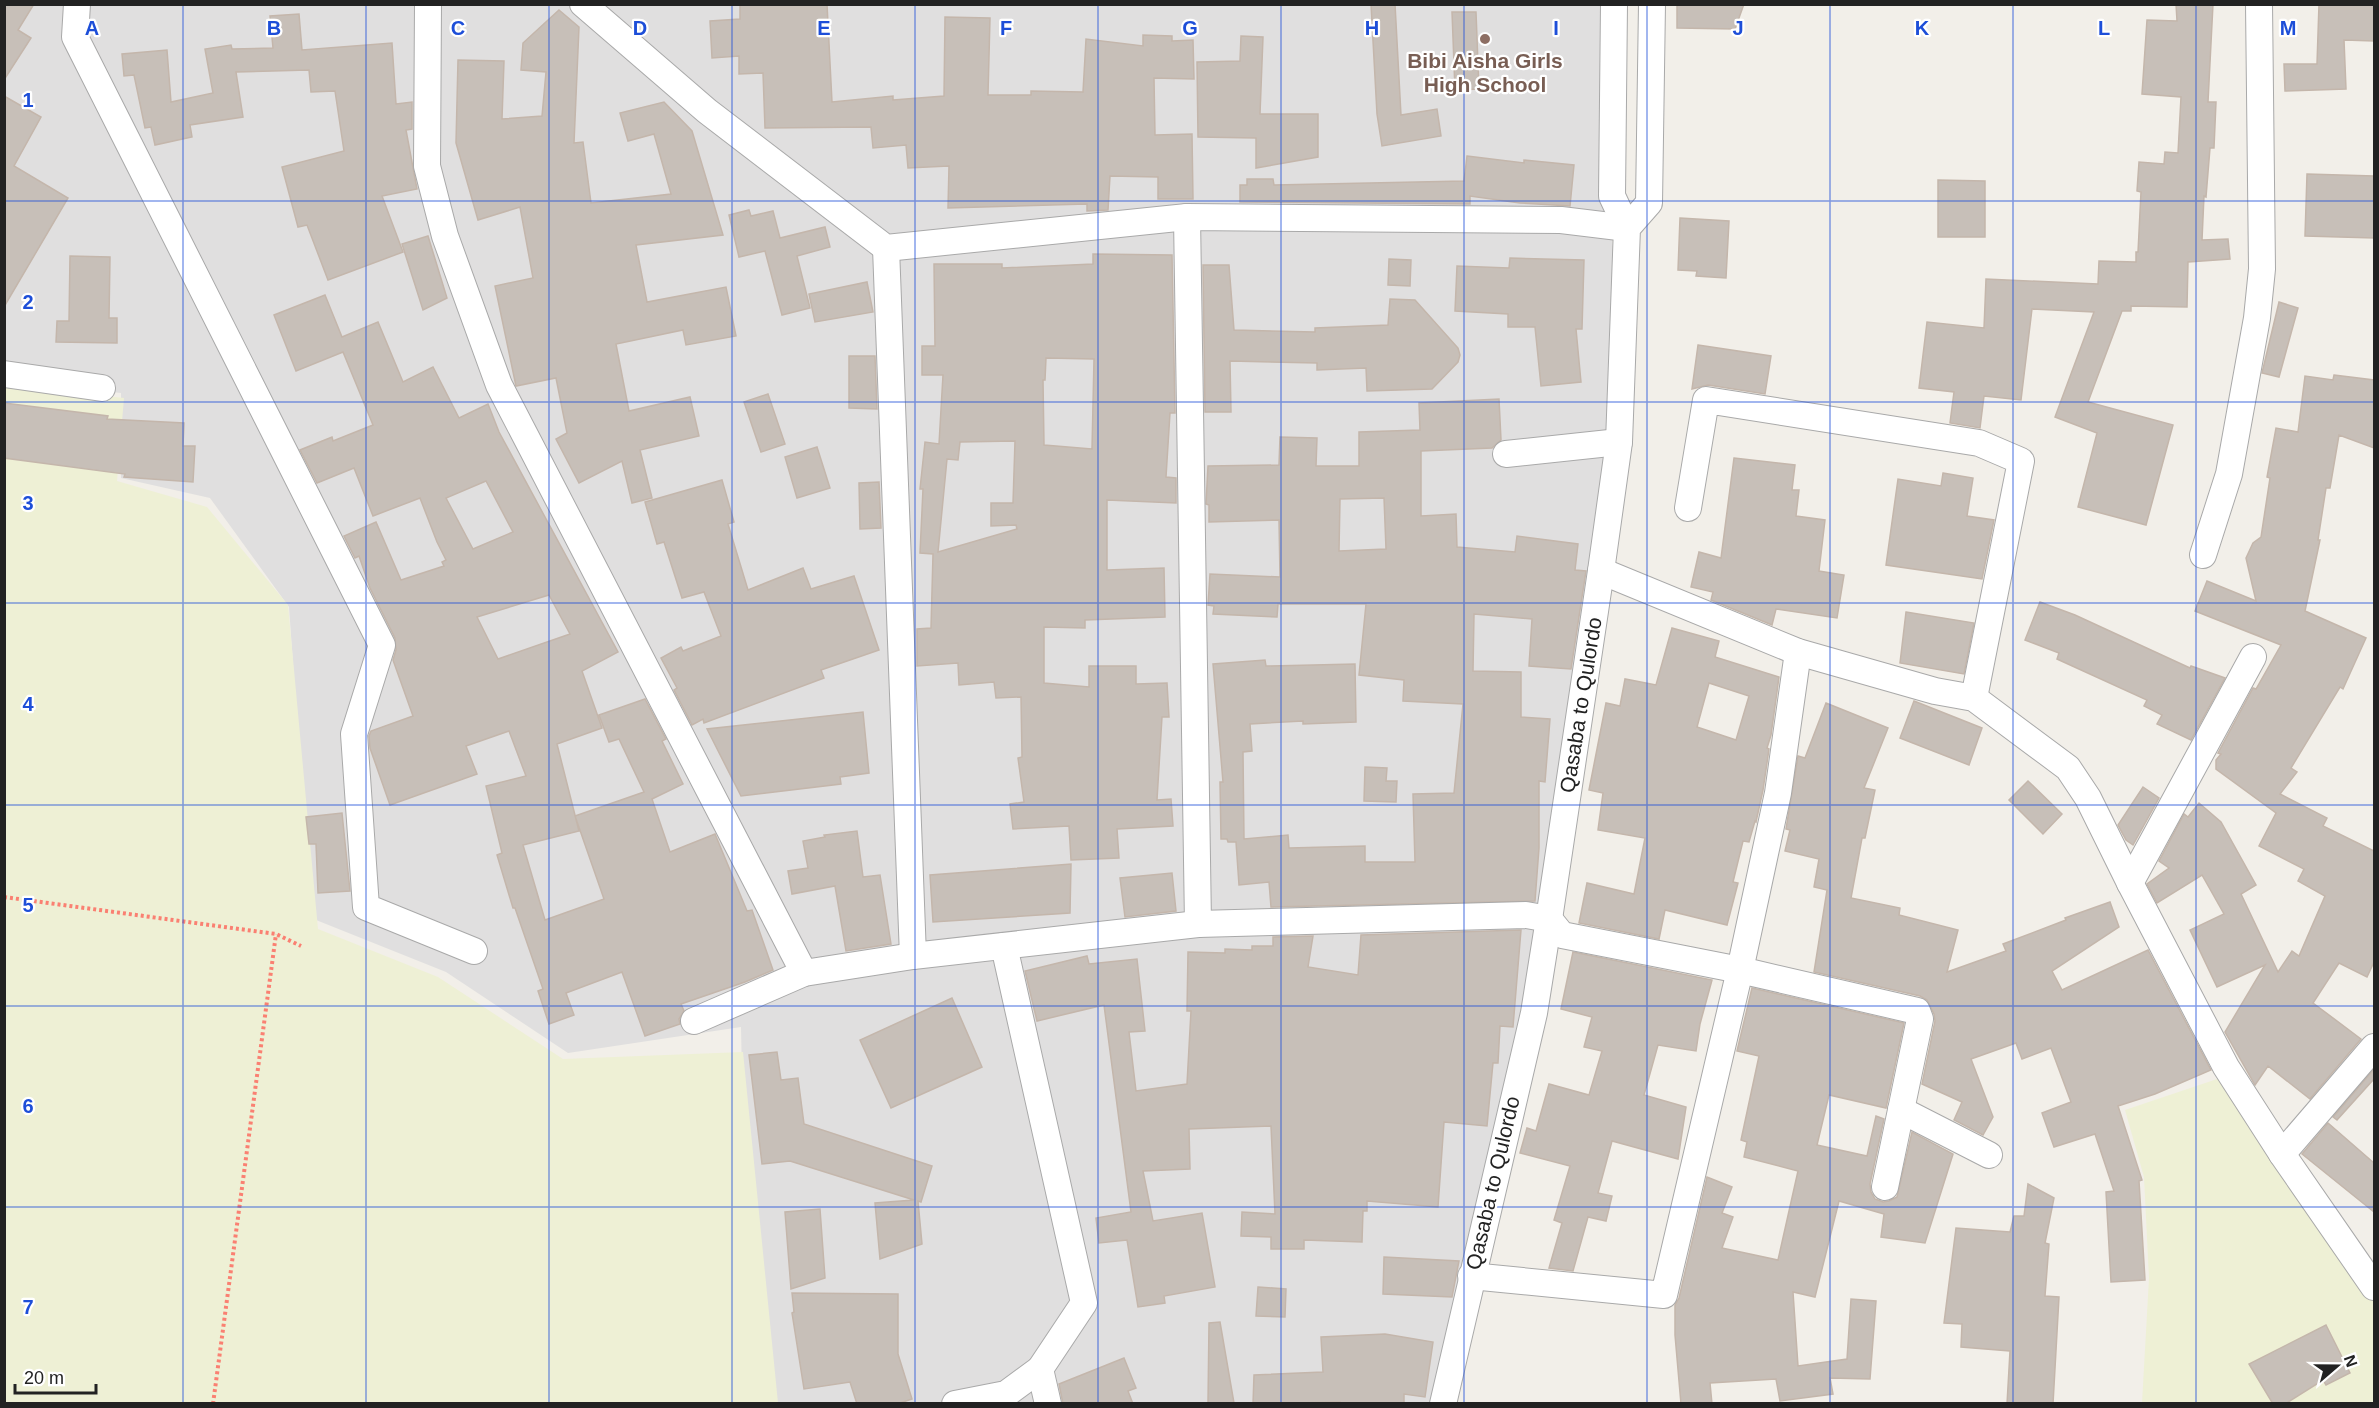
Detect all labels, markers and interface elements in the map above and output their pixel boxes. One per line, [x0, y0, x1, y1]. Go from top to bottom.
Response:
text: A [85, 17, 99, 39]
text: B [267, 17, 281, 39]
text: C [451, 17, 465, 39]
text: D [633, 17, 647, 39]
text: E [817, 17, 831, 39]
text: F [1000, 17, 1012, 39]
text: G [1182, 17, 1198, 39]
text: H [1365, 17, 1379, 39]
text: I [1553, 17, 1559, 39]
text: J [1732, 17, 1744, 39]
text: K [1915, 17, 1930, 39]
text: L [2098, 17, 2110, 39]
text: M [2280, 17, 2296, 39]
marker: Bibi Aisha Girls High School [1478, 32, 1492, 46]
place label: Bibi Aisha Girls High School [1407, 49, 1563, 96]
text: 1 [22, 89, 34, 111]
text: 2 [22, 291, 34, 313]
text: 3 [22, 492, 34, 514]
street label: Qasaba to Qulordo [1555, 615, 1606, 794]
text: 4 [22, 693, 34, 715]
text: 5 [22, 894, 34, 916]
street label: Qasaba to Qulordo [1461, 1094, 1524, 1272]
text: 6 [22, 1095, 34, 1117]
text: 7 [22, 1296, 34, 1318]
north arrow [2307, 1336, 2367, 1396]
text: N [2341, 1353, 2361, 1369]
scale bar [15, 1357, 96, 1395]
text: 20 m [24, 1368, 64, 1388]

